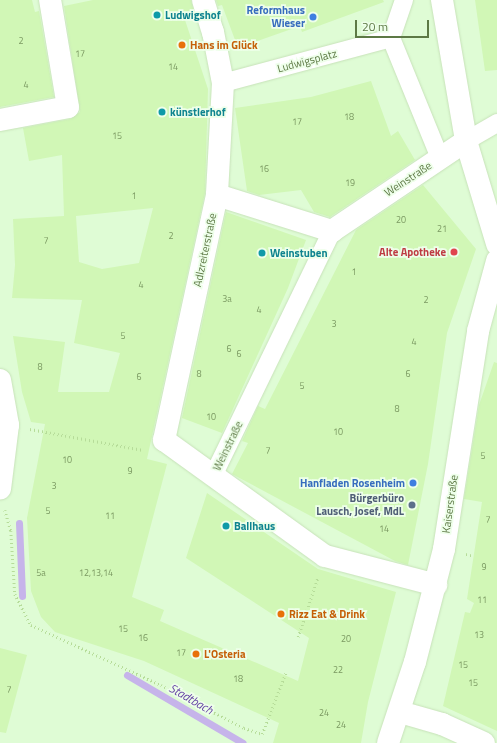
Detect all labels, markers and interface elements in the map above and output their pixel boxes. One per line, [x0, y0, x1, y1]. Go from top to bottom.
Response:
place label: Reformhaus Wieser [247, 4, 305, 30]
place label: Ludwigshof [165, 8, 221, 22]
marker: Ludwigshof [152, 10, 162, 20]
marker: Reformhaus Wieser [308, 12, 318, 22]
scale bar [357, 12, 431, 38]
text: 20 m [362, 17, 388, 36]
house number: 2 [18, 36, 24, 46]
place label: Hans im Glück [190, 38, 258, 52]
marker: Hans im Glück [177, 40, 187, 50]
street label: Ludwigsplatz [276, 47, 338, 75]
house number: 17 [75, 49, 85, 59]
house number: 14 [168, 62, 178, 72]
house number: 4 [23, 80, 29, 90]
place label: künstlerhof [170, 105, 226, 119]
marker: künstlerhof [157, 107, 167, 117]
house number: 18 [344, 112, 354, 122]
house number: 17 [292, 117, 302, 127]
house number: 15 [112, 131, 122, 141]
street label: Weinstraße [382, 159, 434, 199]
house number: 16 [259, 164, 269, 174]
house number: 19 [345, 178, 355, 188]
house number: 1 [131, 191, 137, 201]
street label: Adlzreiterstraße [191, 212, 219, 288]
house number: 20 [396, 215, 406, 225]
house number: 21 [437, 224, 447, 234]
house number: 2 [168, 231, 174, 241]
house number: 7 [43, 236, 49, 246]
place label: Alte Apotheke [379, 245, 446, 259]
place label: Weinstuben [270, 246, 328, 260]
marker: Alte Apotheke [449, 247, 459, 257]
marker: Weinstuben [257, 248, 267, 258]
house number: 1 [351, 267, 357, 277]
house number: 4 [138, 280, 144, 290]
house number: 3a [222, 294, 232, 304]
house number: 2 [423, 295, 429, 305]
house number: 4 [256, 305, 262, 315]
house number: 3 [331, 319, 337, 329]
house number: 5 [120, 331, 126, 341]
house number: 4 [411, 337, 417, 347]
house number: 6 [226, 344, 232, 354]
house number: 6 [236, 349, 242, 359]
house number: 8 [37, 362, 43, 372]
house number: 8 [196, 369, 202, 379]
house number: 6 [405, 369, 411, 379]
house number: 6 [136, 372, 142, 382]
house number: 5 [299, 381, 305, 391]
house number: 8 [394, 404, 400, 414]
house number: 10 [206, 412, 216, 422]
street label: Weinstraße [210, 419, 246, 473]
house number: 10 [333, 427, 343, 437]
house number: 7 [265, 446, 271, 456]
house number: 5 [480, 451, 486, 461]
house number: 10 [62, 455, 72, 465]
house number: 9 [127, 466, 133, 476]
street label: Kaiserstraße [439, 474, 461, 534]
place label: Hanfladen Rosenheim [300, 476, 405, 490]
marker: Hanfladen Rosenheim [408, 478, 418, 488]
house number: 3 [51, 481, 57, 491]
place label: Bürgerbüro Lausch, Josef, MdL [316, 492, 404, 518]
marker: Bürgerbüro Lausch, Josef, MdL [407, 500, 417, 510]
house number: 5 [45, 506, 51, 516]
house number: 11 [105, 511, 115, 521]
house number: 7 [485, 515, 491, 525]
place label: Ballhaus [234, 519, 275, 533]
marker: Ballhaus [221, 521, 231, 531]
house number: 14 [379, 524, 389, 534]
house number: 9 [481, 562, 487, 572]
house number: 5a [36, 568, 46, 578]
house number: 12,13,14 [79, 568, 113, 578]
house number: 11 [477, 595, 487, 605]
place label: Rizz Eat & Drink [289, 607, 365, 621]
marker: Rizz Eat & Drink [276, 609, 286, 619]
house number: 15 [118, 624, 128, 634]
house number: 13 [474, 630, 484, 640]
house number: 16 [138, 633, 148, 643]
house number: 20 [341, 634, 351, 644]
place label: L'Osteria [204, 647, 246, 661]
house number: 17 [176, 648, 186, 658]
marker: L'Osteria [191, 649, 201, 659]
house number: 15 [458, 660, 468, 670]
house number: 22 [333, 665, 343, 675]
house number: 18 [233, 674, 243, 684]
house number: 15 [468, 678, 478, 688]
water label: Stadtbach [166, 681, 216, 717]
house number: 7 [6, 685, 12, 695]
house number: 24 [319, 708, 329, 718]
house number: 24 [336, 720, 346, 730]

